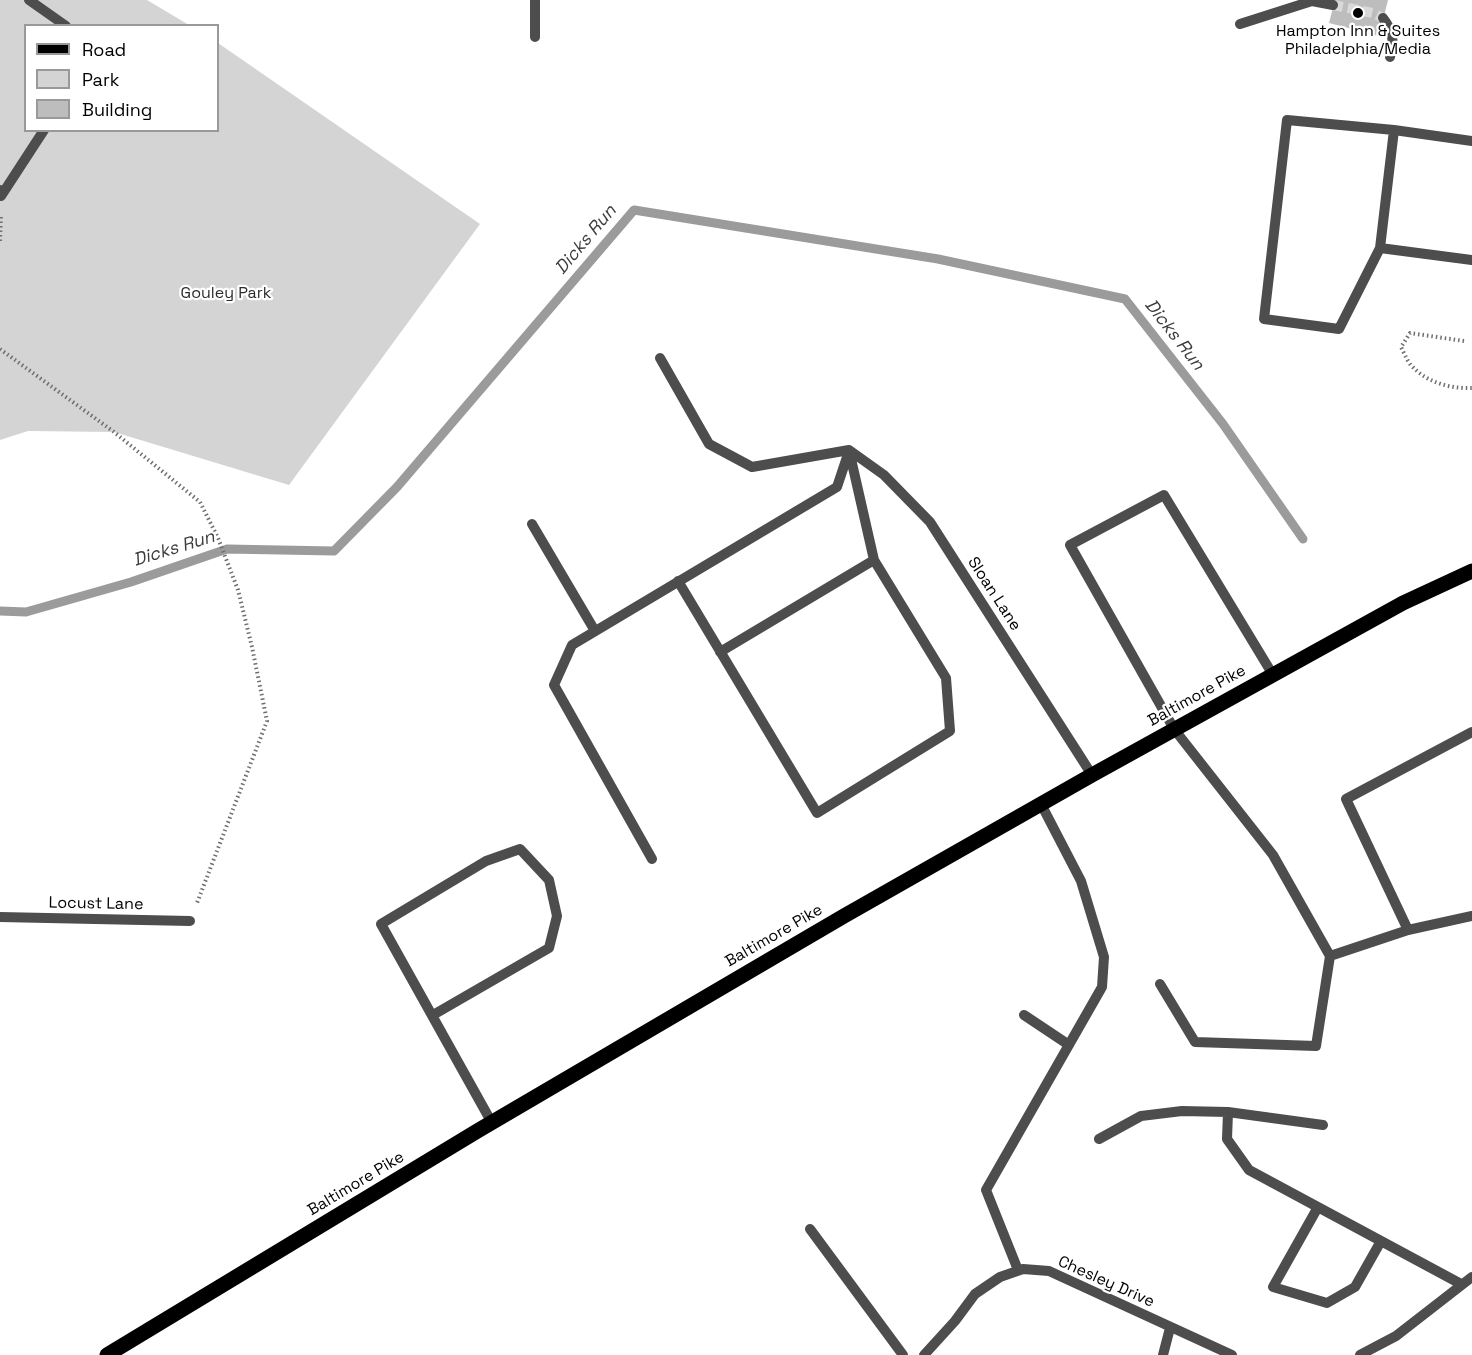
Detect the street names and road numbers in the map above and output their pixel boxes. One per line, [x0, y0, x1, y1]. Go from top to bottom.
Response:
street label: Sloan Lane [963, 554, 1025, 634]
street label: Baltimore Pike [1145, 661, 1249, 731]
street label: Locust Lane [48, 894, 144, 914]
street label: Baltimore Pike [722, 900, 826, 972]
street label: Baltimore Pike [304, 1148, 408, 1220]
street label: Chesley Drive [1055, 1252, 1157, 1312]

